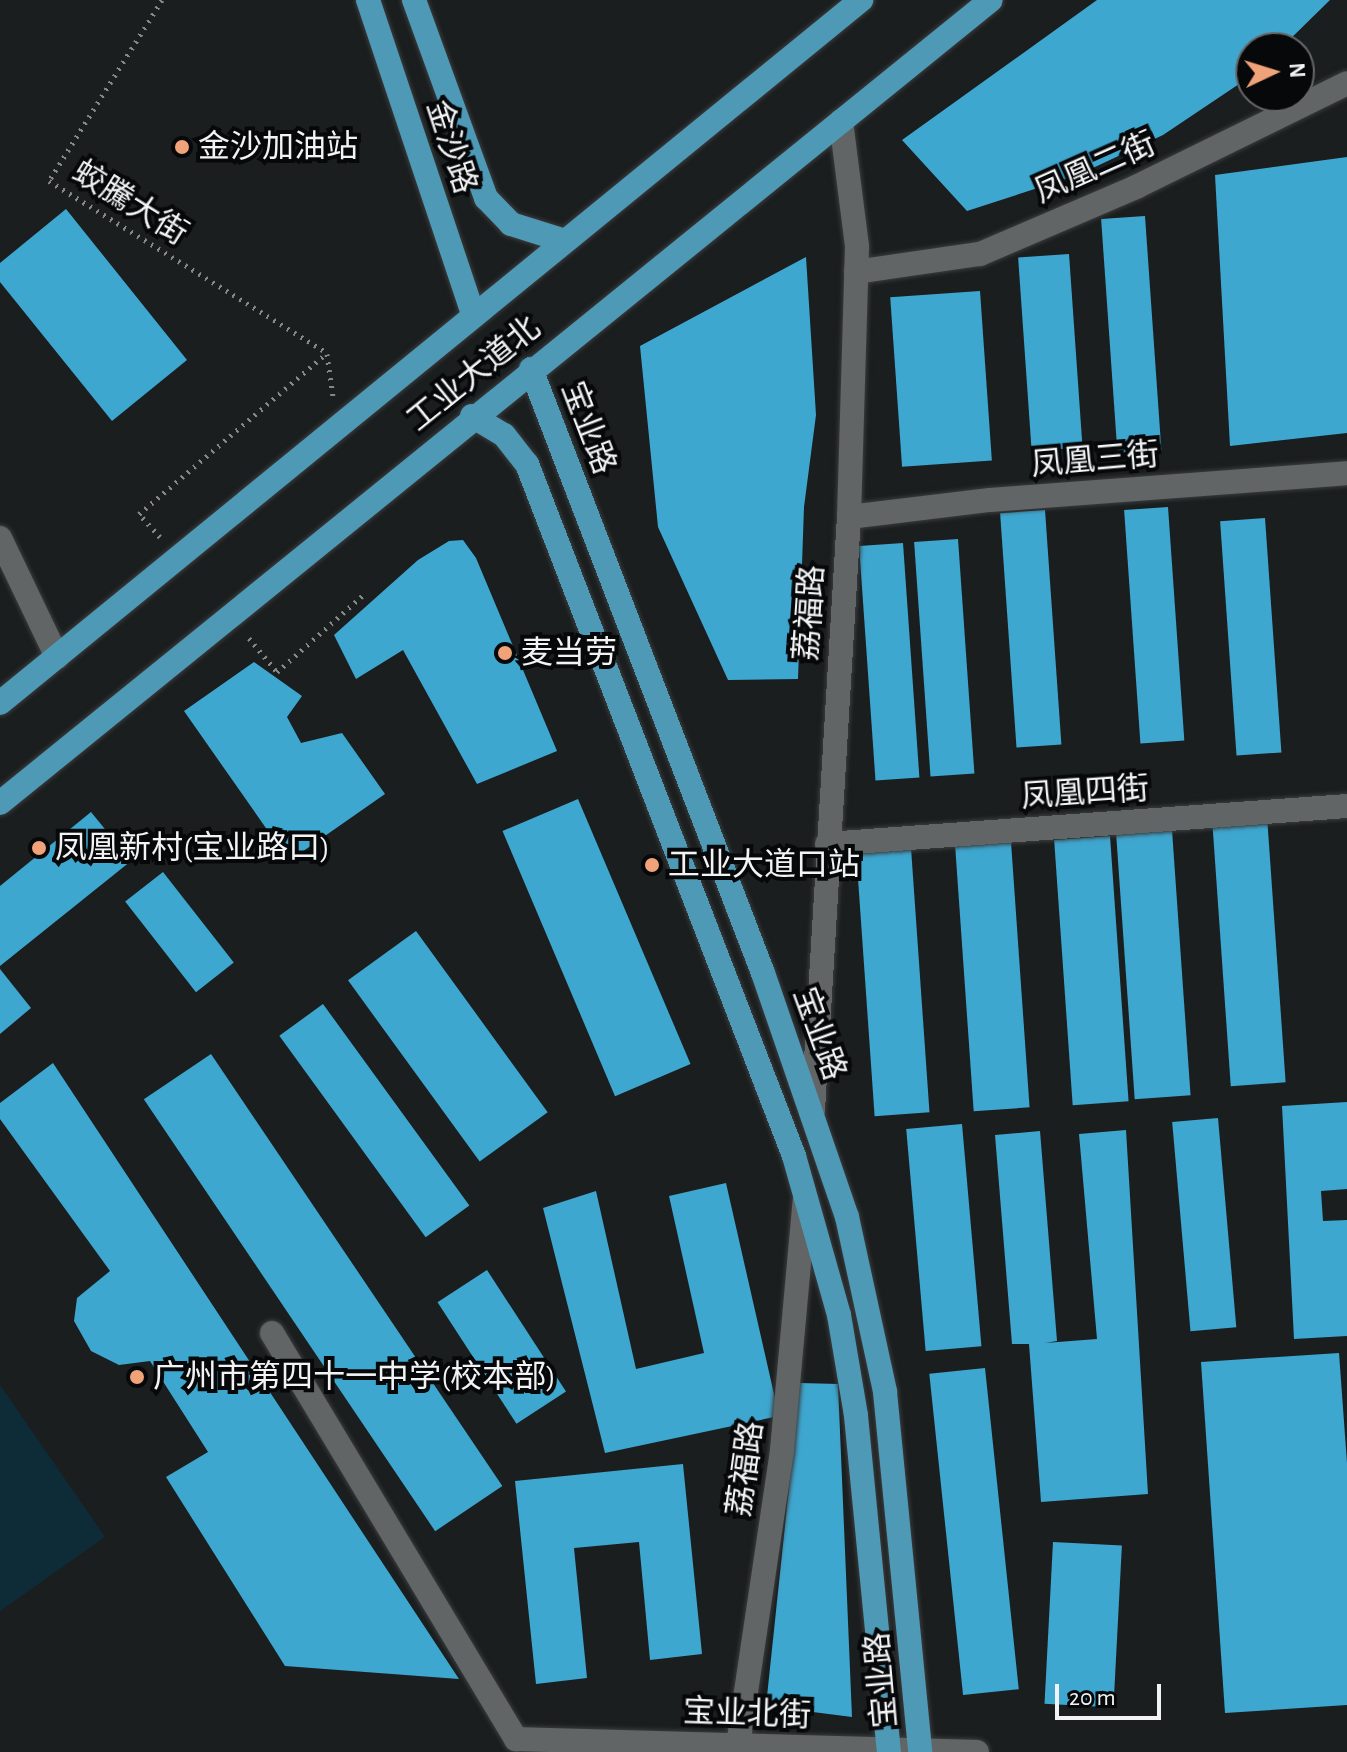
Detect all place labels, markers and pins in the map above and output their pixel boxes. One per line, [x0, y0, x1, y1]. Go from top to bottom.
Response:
place label: 金沙加油站 [198, 128, 358, 166]
marker: 金沙加油站 [173, 138, 191, 156]
place label: 麦当劳 [521, 634, 617, 672]
marker: 麦当劳 [496, 644, 514, 662]
place label: 凤凰新村(宝业路口) [55, 829, 330, 867]
marker: 凤凰新村(宝业路口) [30, 839, 48, 857]
place label: 工业大道口站 [668, 846, 860, 884]
marker: 工业大道口站 [643, 856, 661, 874]
place label: 广州市第四十一中学(校本部) [153, 1358, 556, 1396]
marker: 广州市第四十一中学(校本部) [128, 1368, 146, 1386]

